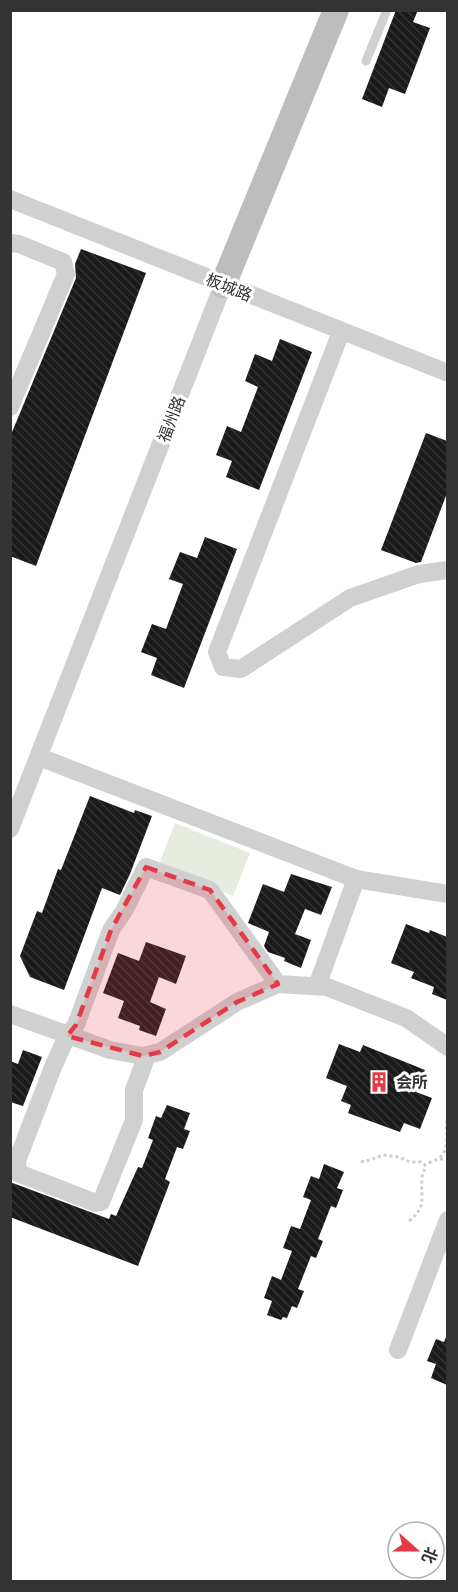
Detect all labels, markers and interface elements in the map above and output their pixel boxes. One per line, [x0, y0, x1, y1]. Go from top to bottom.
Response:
street label: 板城路 [203, 269, 255, 305]
street label: 福州路 [153, 393, 189, 445]
building icon: 会所 [367, 1070, 391, 1094]
place label: 会所 [396, 1072, 428, 1092]
north arrow [386, 1520, 446, 1580]
text: 北 [418, 1544, 442, 1566]

